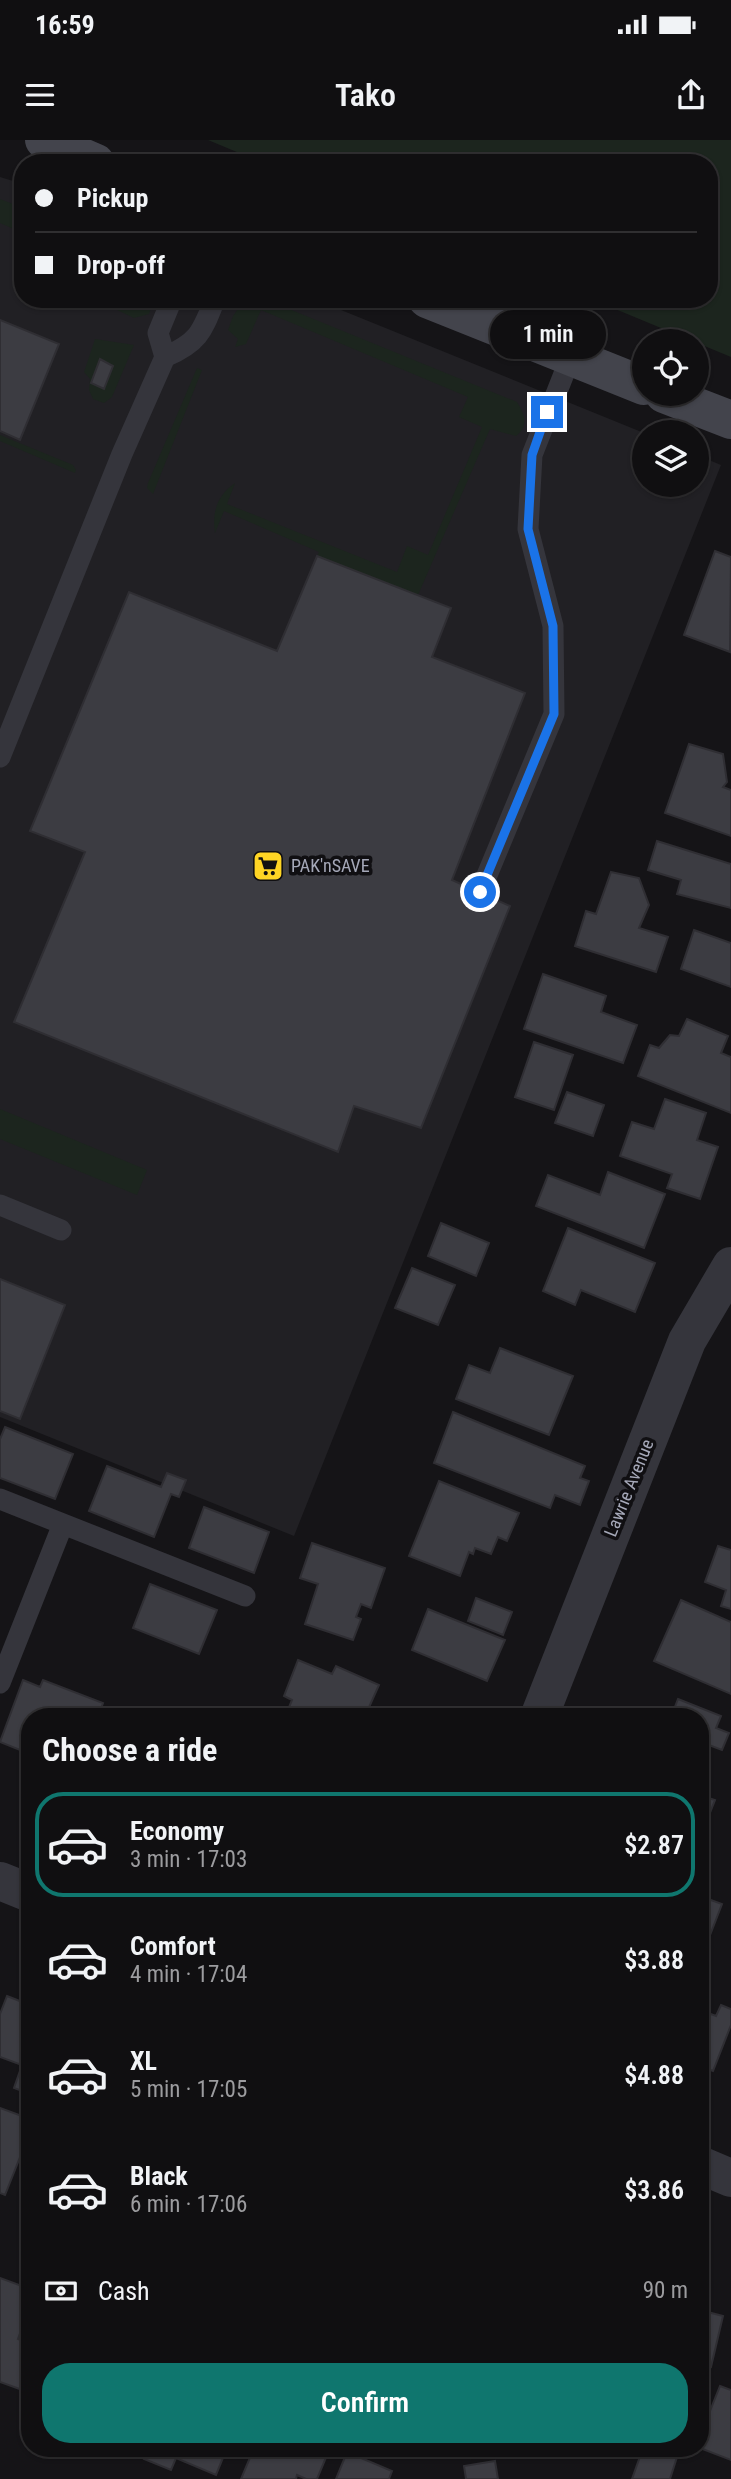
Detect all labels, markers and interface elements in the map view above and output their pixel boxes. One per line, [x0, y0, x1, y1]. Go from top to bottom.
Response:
text: 16:59 [35, 10, 95, 40]
icon: menu [21, 76, 59, 114]
text: Tako [335, 76, 396, 114]
icon: share [672, 76, 710, 114]
text: Pickup [77, 183, 148, 213]
text: Drop-off [77, 250, 165, 280]
callout: 1 min [489, 310, 605, 359]
text: 1 min [523, 321, 573, 348]
map controls [632, 329, 709, 497]
button: locate [632, 329, 709, 406]
route end [531, 396, 563, 428]
button: layers [632, 420, 709, 497]
supermarket icon: PAK'nSAVE [251, 849, 285, 883]
place label: PAK'nSAVE [291, 855, 370, 876]
route start [464, 876, 496, 908]
street label: Lawrie Avenue [600, 1436, 658, 1539]
text: Choose a ride [42, 1731, 217, 1769]
icon: car [46, 1813, 109, 1876]
text: Economy [130, 1816, 224, 1846]
text: $2.87 [624, 1830, 684, 1860]
text: 3 min · 17:03 [130, 1846, 247, 1873]
icon: car [46, 1928, 109, 1991]
text: Comfort [130, 1931, 216, 1961]
text: $3.88 [624, 1945, 684, 1975]
text: 4 min · 17:04 [130, 1961, 247, 1988]
icon: car [46, 2043, 109, 2106]
text: XL [130, 2046, 157, 2076]
text: $4.88 [624, 2060, 684, 2090]
text: 5 min · 17:05 [130, 2076, 247, 2103]
icon: car [46, 2158, 109, 2221]
text: Black [130, 2161, 188, 2191]
text: $3.86 [624, 2175, 684, 2205]
text: 6 min · 17:06 [130, 2191, 247, 2218]
icon: cash [42, 2272, 80, 2310]
text: Cash [98, 2276, 150, 2306]
text: 90 m [643, 2277, 688, 2304]
button: Confirm [42, 2363, 688, 2443]

